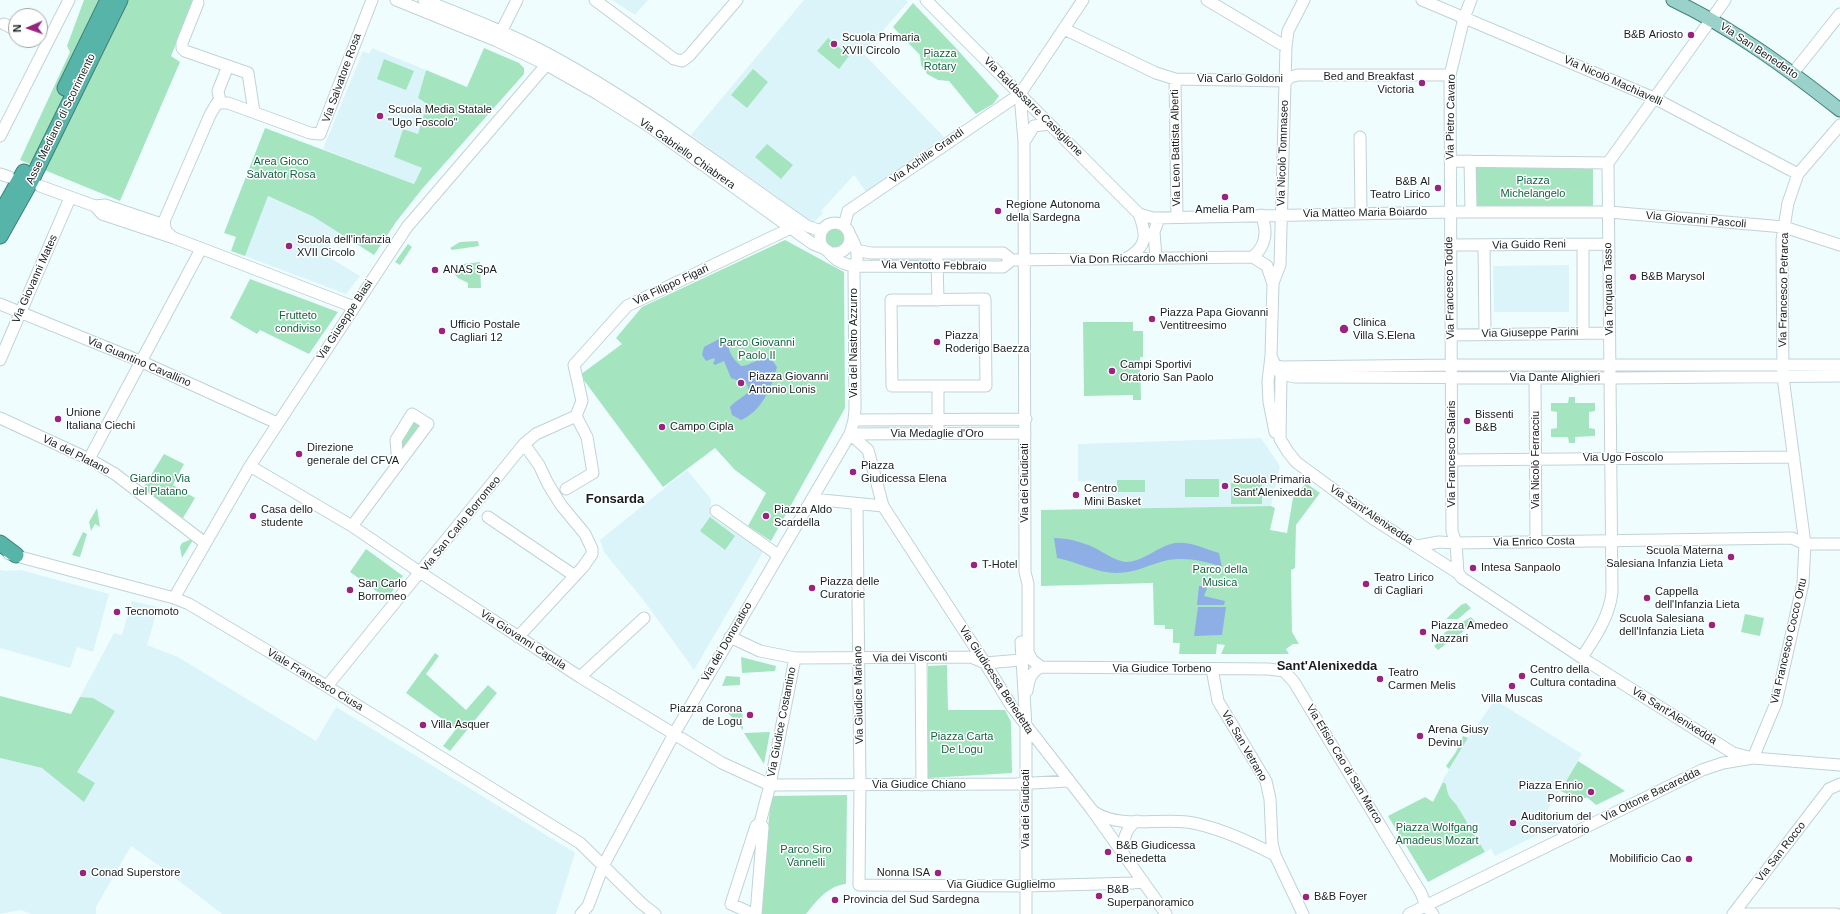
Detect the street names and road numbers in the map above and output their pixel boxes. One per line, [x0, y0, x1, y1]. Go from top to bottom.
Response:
street label: Via San Benedetto [1717, 20, 1801, 82]
street label: Via Salvatore Rosa [320, 32, 364, 124]
street label: Asse Mediano di Scorrimento [24, 52, 98, 186]
street label: Via Nicolò Machiavelli [1562, 53, 1664, 109]
street label: Via Baldassarre Castiglione [981, 55, 1085, 159]
street label: Via Carlo Goldoni [1197, 72, 1283, 86]
street label: Via Pietro Cavaro [1444, 74, 1458, 160]
street label: Via Leon Battista Alberti [1168, 89, 1184, 207]
street label: Via Nicolò Tommaseo [1275, 100, 1291, 206]
street label: Via Gabriello Chiabrera [636, 116, 738, 192]
street label: Via Achille Grandi [887, 126, 967, 186]
street label: Via Matteo Maria Boiardo [1303, 205, 1427, 221]
street label: Via Giovanni Pascoli [1645, 209, 1747, 231]
street label: Via Giovanni Mates [10, 233, 60, 325]
street label: Via Francesco Petrarca [1776, 233, 1792, 347]
street label: Via Francesco Todde [1443, 236, 1457, 340]
street label: Via Guido Reni [1492, 238, 1566, 252]
street label: Via Torquato Tasso [1602, 242, 1616, 336]
street label: Via Don Riccardo Macchioni [1070, 251, 1208, 267]
street label: Via Ventotto Febbraio [881, 258, 987, 274]
street label: Via Filippo Figari [631, 262, 711, 308]
street label: Via Giuseppe Biasi [314, 278, 376, 362]
street label: Via del Nastro Azzurro [847, 288, 861, 398]
street label: Via Giuseppe Parini [1481, 326, 1579, 340]
street label: Via Guantino Cavallino [85, 334, 193, 390]
street label: Via Dante Alighieri [1510, 371, 1600, 385]
street label: Via Francesco Salaris [1445, 401, 1459, 507]
street label: Via Nicolò Ferracciu [1529, 411, 1543, 509]
street label: Via Medaglie d'Oro [890, 427, 984, 441]
street label: Via del Platano [40, 432, 112, 478]
street label: Via dei Giudicati [1018, 443, 1032, 523]
street label: Via Ugo Foscolo [1583, 451, 1663, 465]
street label: Via San Carlo Borromeo [418, 474, 504, 574]
street label: Via Sant'Alenixedda [1327, 482, 1415, 548]
street label: Via Enrico Costa [1493, 535, 1575, 549]
street label: Via Francesco Cocco Ortu [1768, 577, 1810, 705]
street label: Via dei Donoratico [699, 600, 755, 684]
street label: Via Giovanni Capula [477, 607, 569, 673]
street label: Via Giudicessa Benedetta [956, 623, 1036, 737]
street label: Via Giudice Mariano [852, 645, 866, 745]
street label: Viale Francesco Ciusa [265, 646, 365, 714]
street label: Via dei Visconti [872, 651, 948, 665]
street label: Via Giudice Torbeno [1113, 662, 1211, 676]
street label: Via Giudice Costantino [765, 666, 799, 778]
street label: Via Sant'Alenixedda [1629, 684, 1719, 748]
street label: Via Efisio Cao di San Marco [1303, 702, 1385, 826]
street label: Via San Vetrano [1218, 708, 1270, 784]
street label: Via Ottone Bacaredda [1600, 765, 1702, 825]
street label: Via dei Giudicati [1019, 769, 1033, 849]
street label: Via Giudice Chiano [872, 778, 966, 792]
street label: Via San Rocco [1753, 819, 1809, 885]
street label: Via Giudice Guglielmo [947, 878, 1055, 892]

